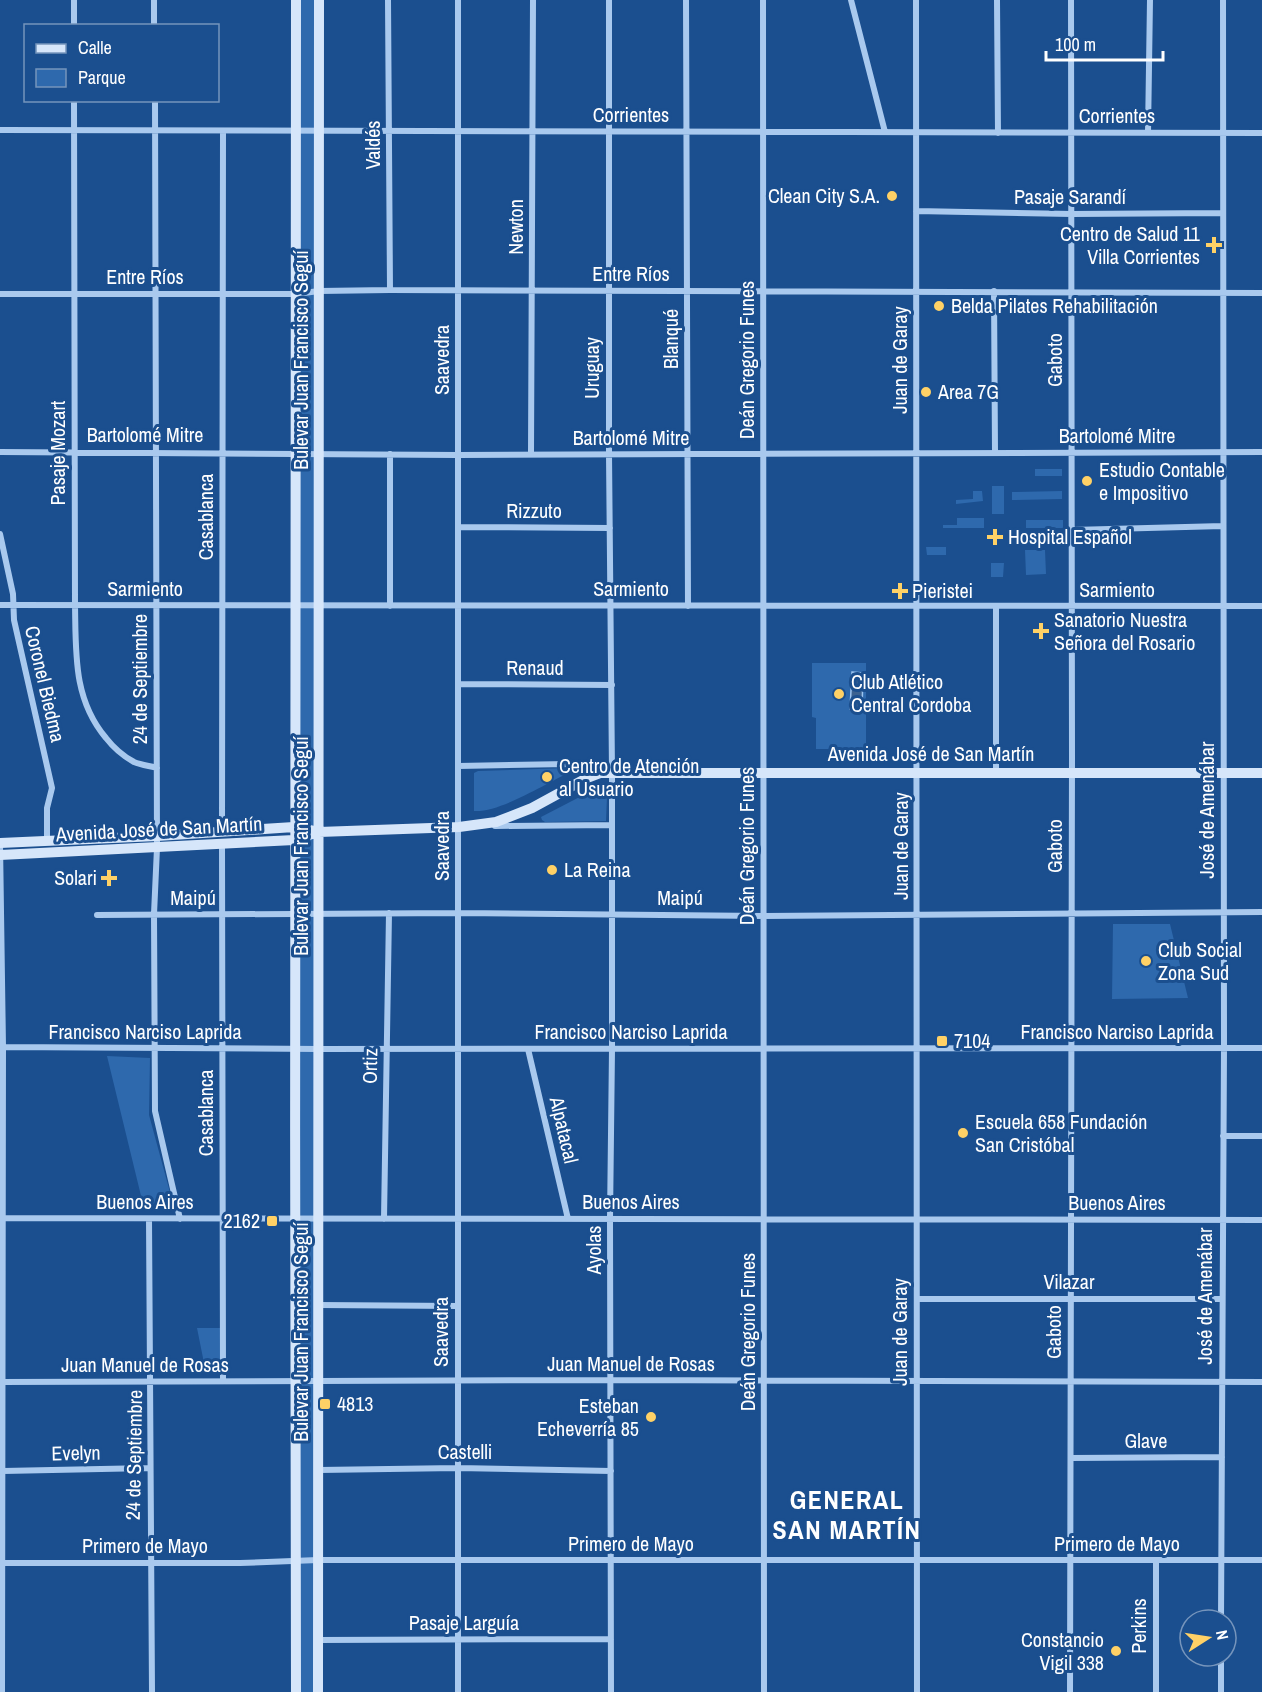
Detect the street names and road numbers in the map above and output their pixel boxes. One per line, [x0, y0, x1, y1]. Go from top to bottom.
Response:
street label: Corrientes [593, 101, 669, 128]
street label: Corrientes [1079, 102, 1155, 129]
street label: Valdés [359, 121, 386, 169]
street label: Pasaje Sarandí [1014, 183, 1127, 210]
street label: Newton [502, 199, 529, 255]
street label: Bulevar Juan Francisco Seguí [287, 250, 314, 470]
street label: Entre Ríos [592, 260, 670, 287]
street label: Entre Ríos [106, 263, 184, 290]
street label: Deán Gregorio Funes [733, 281, 760, 439]
street label: Juan de Garay [886, 305, 913, 414]
street label: Blanqué [657, 309, 684, 369]
street label: Saavedra [428, 325, 455, 395]
street label: Gaboto [1041, 333, 1068, 387]
street label: Uruguay [578, 336, 605, 399]
street label: Pasaje Mozart [44, 400, 71, 505]
street label: Bartolomé Mitre [87, 421, 203, 448]
street label: Bartolomé Mitre [1059, 422, 1175, 449]
street label: Bartolomé Mitre [573, 424, 689, 451]
street label: Casablanca [192, 474, 219, 560]
street label: Rizzuto [506, 497, 562, 524]
street label: Sarmiento [107, 575, 183, 602]
street label: Sarmiento [593, 575, 669, 602]
street label: Sarmiento [1079, 576, 1155, 603]
street label: 24 de Septiembre [126, 614, 153, 744]
street label: Coronel Biedma [19, 623, 72, 745]
street label: Renaud [506, 654, 564, 681]
street label: Bulevar Juan Francisco Seguí [287, 736, 314, 956]
street label: Avenida José de San Martín [827, 740, 1034, 767]
street label: José de Amenábar [1193, 741, 1220, 878]
street label: Deán Gregorio Funes [733, 767, 760, 925]
street label: Juan de Garay [887, 791, 914, 900]
street label: Avenida José de San Martín [54, 810, 263, 847]
street label: Saavedra [428, 811, 455, 881]
street label: Gaboto [1041, 819, 1068, 873]
street label: Maipú [170, 884, 216, 911]
street label: Maipú [657, 884, 703, 911]
street label: Francisco Narciso Laprida [48, 1018, 242, 1045]
street label: Francisco Narciso Laprida [534, 1018, 728, 1045]
street label: Francisco Narciso Laprida [1020, 1018, 1214, 1045]
street label: Ortiz [356, 1048, 383, 1084]
street label: Casablanca [192, 1070, 219, 1156]
street label: Alpatacal [544, 1093, 585, 1166]
street label: Buenos Aires [96, 1188, 194, 1215]
street label: Buenos Aires [582, 1188, 680, 1215]
street label: Buenos Aires [1068, 1189, 1166, 1216]
street label: Bulevar Juan Francisco Seguí [287, 1222, 314, 1442]
street label: Ayolas [580, 1226, 607, 1275]
street label: José de Amenábar [1191, 1227, 1218, 1364]
street label: Deán Gregorio Funes [734, 1253, 761, 1411]
street label: Vilazar [1044, 1268, 1095, 1295]
street label: Juan de Garay [886, 1277, 913, 1386]
street label: Saavedra [427, 1297, 454, 1367]
street label: Gaboto [1040, 1305, 1067, 1359]
street label: Juan Manuel de Rosas [547, 1350, 715, 1377]
street label: Juan Manuel de Rosas [61, 1351, 229, 1378]
street label: 24 de Septiembre [119, 1390, 148, 1520]
street label: Glave [1125, 1427, 1167, 1454]
street label: Castelli [438, 1438, 492, 1465]
street label: Evelyn [51, 1439, 101, 1466]
street label: Primero de Mayo [568, 1530, 694, 1557]
street label: Primero de Mayo [1054, 1530, 1180, 1557]
street label: Primero de Mayo [82, 1532, 208, 1559]
street label: Perkins [1125, 1598, 1152, 1654]
street label: Pasaje Larguía [409, 1609, 519, 1636]

